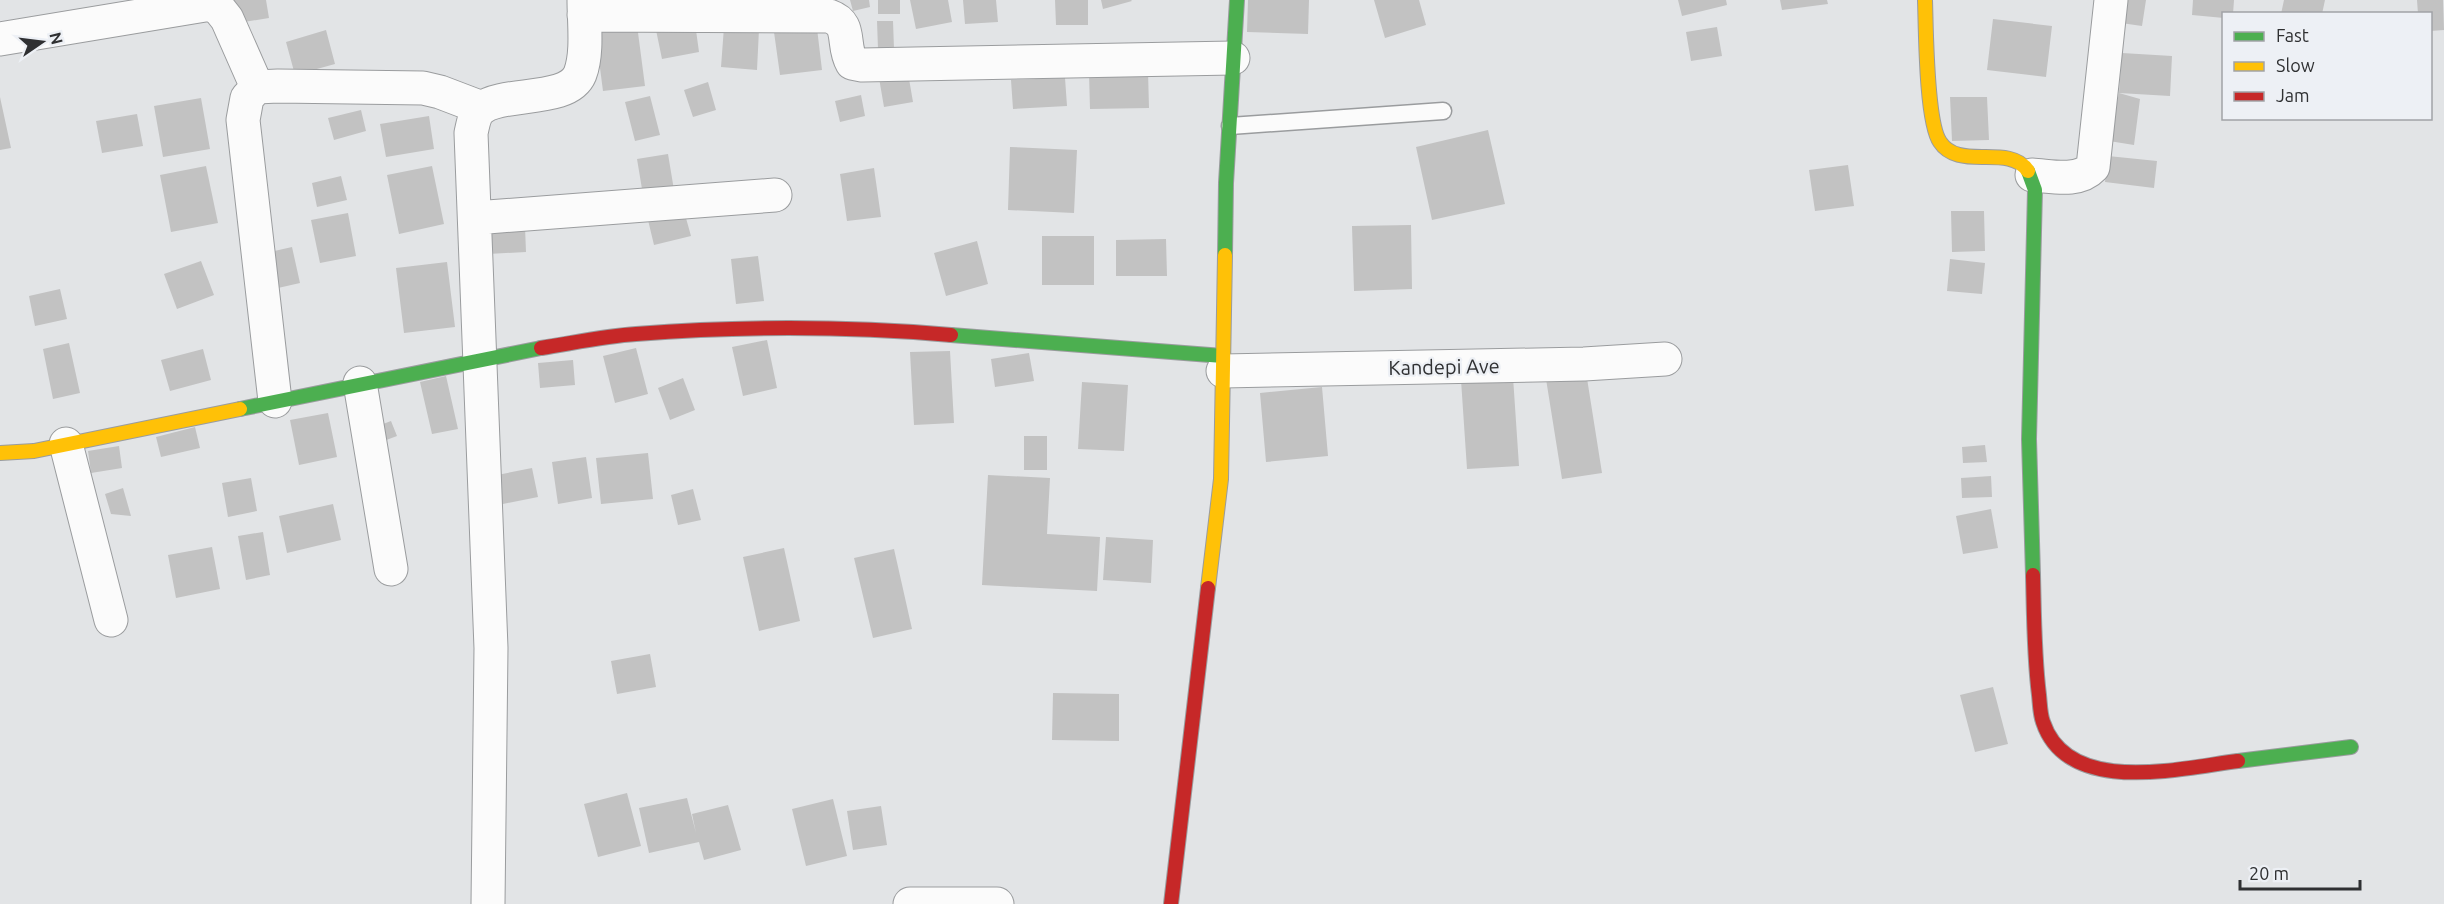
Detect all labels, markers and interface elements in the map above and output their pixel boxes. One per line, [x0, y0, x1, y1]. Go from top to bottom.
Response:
north arrow [12, 12, 72, 72]
legend [2222, 12, 2432, 120]
text: Fast [2276, 25, 2309, 45]
text: N [46, 30, 67, 46]
text: Slow [2276, 55, 2315, 75]
text: Jam [2276, 85, 2310, 105]
street label: Kandepi Ave [1388, 354, 1500, 379]
scale bar [2240, 853, 2360, 891]
text: 20 m [2249, 863, 2289, 883]

